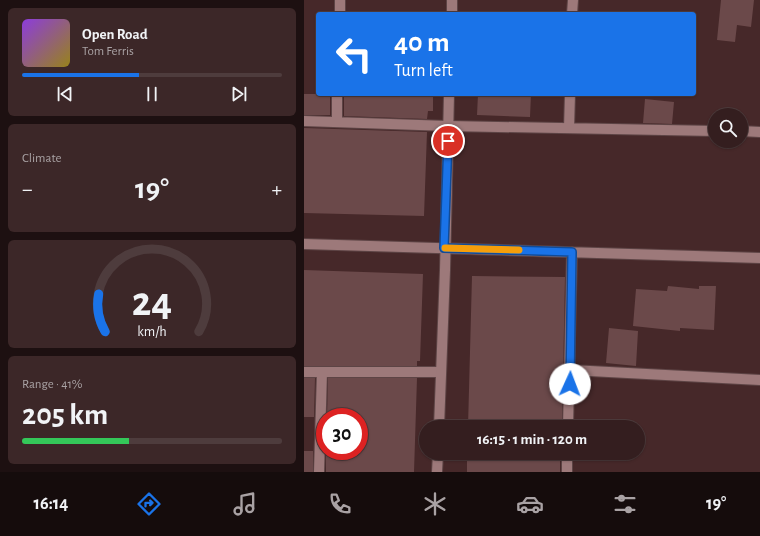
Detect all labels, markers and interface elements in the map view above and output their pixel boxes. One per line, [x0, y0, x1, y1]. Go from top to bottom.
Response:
text: Open Road [82, 27, 148, 42]
icon: left [328, 28, 380, 80]
text: 40 m [394, 29, 450, 57]
text: Tom Ferris [82, 45, 134, 58]
text: Turn left [394, 62, 453, 80]
icon: previous [54, 83, 76, 105]
icon: pause [141, 83, 163, 105]
icon: next [228, 83, 250, 105]
map controls [708, 108, 748, 148]
button: search [708, 108, 748, 148]
pin [431, 124, 465, 158]
icon: arrive [437, 130, 459, 152]
text: Climate [22, 152, 61, 165]
text: 19° [135, 174, 169, 204]
text: − [22, 178, 33, 200]
text: + [271, 178, 282, 200]
text: 24 [132, 282, 172, 323]
text: km/h [137, 325, 167, 339]
position arrow [549, 363, 591, 405]
text: Range · 41% [22, 378, 83, 391]
text: 205 km [22, 400, 108, 430]
speed limit sign: 30 [316, 408, 368, 460]
text: 16:15 · 1 min · 120 m [477, 432, 587, 447]
icon: directions [135, 490, 163, 518]
icon: music [231, 490, 259, 518]
icon: phone [326, 490, 354, 518]
icon: climate [421, 490, 449, 518]
icon: car [516, 490, 544, 518]
icon: filters [611, 490, 639, 518]
text: 16:14 [34, 495, 68, 513]
text: 19° [706, 495, 726, 513]

